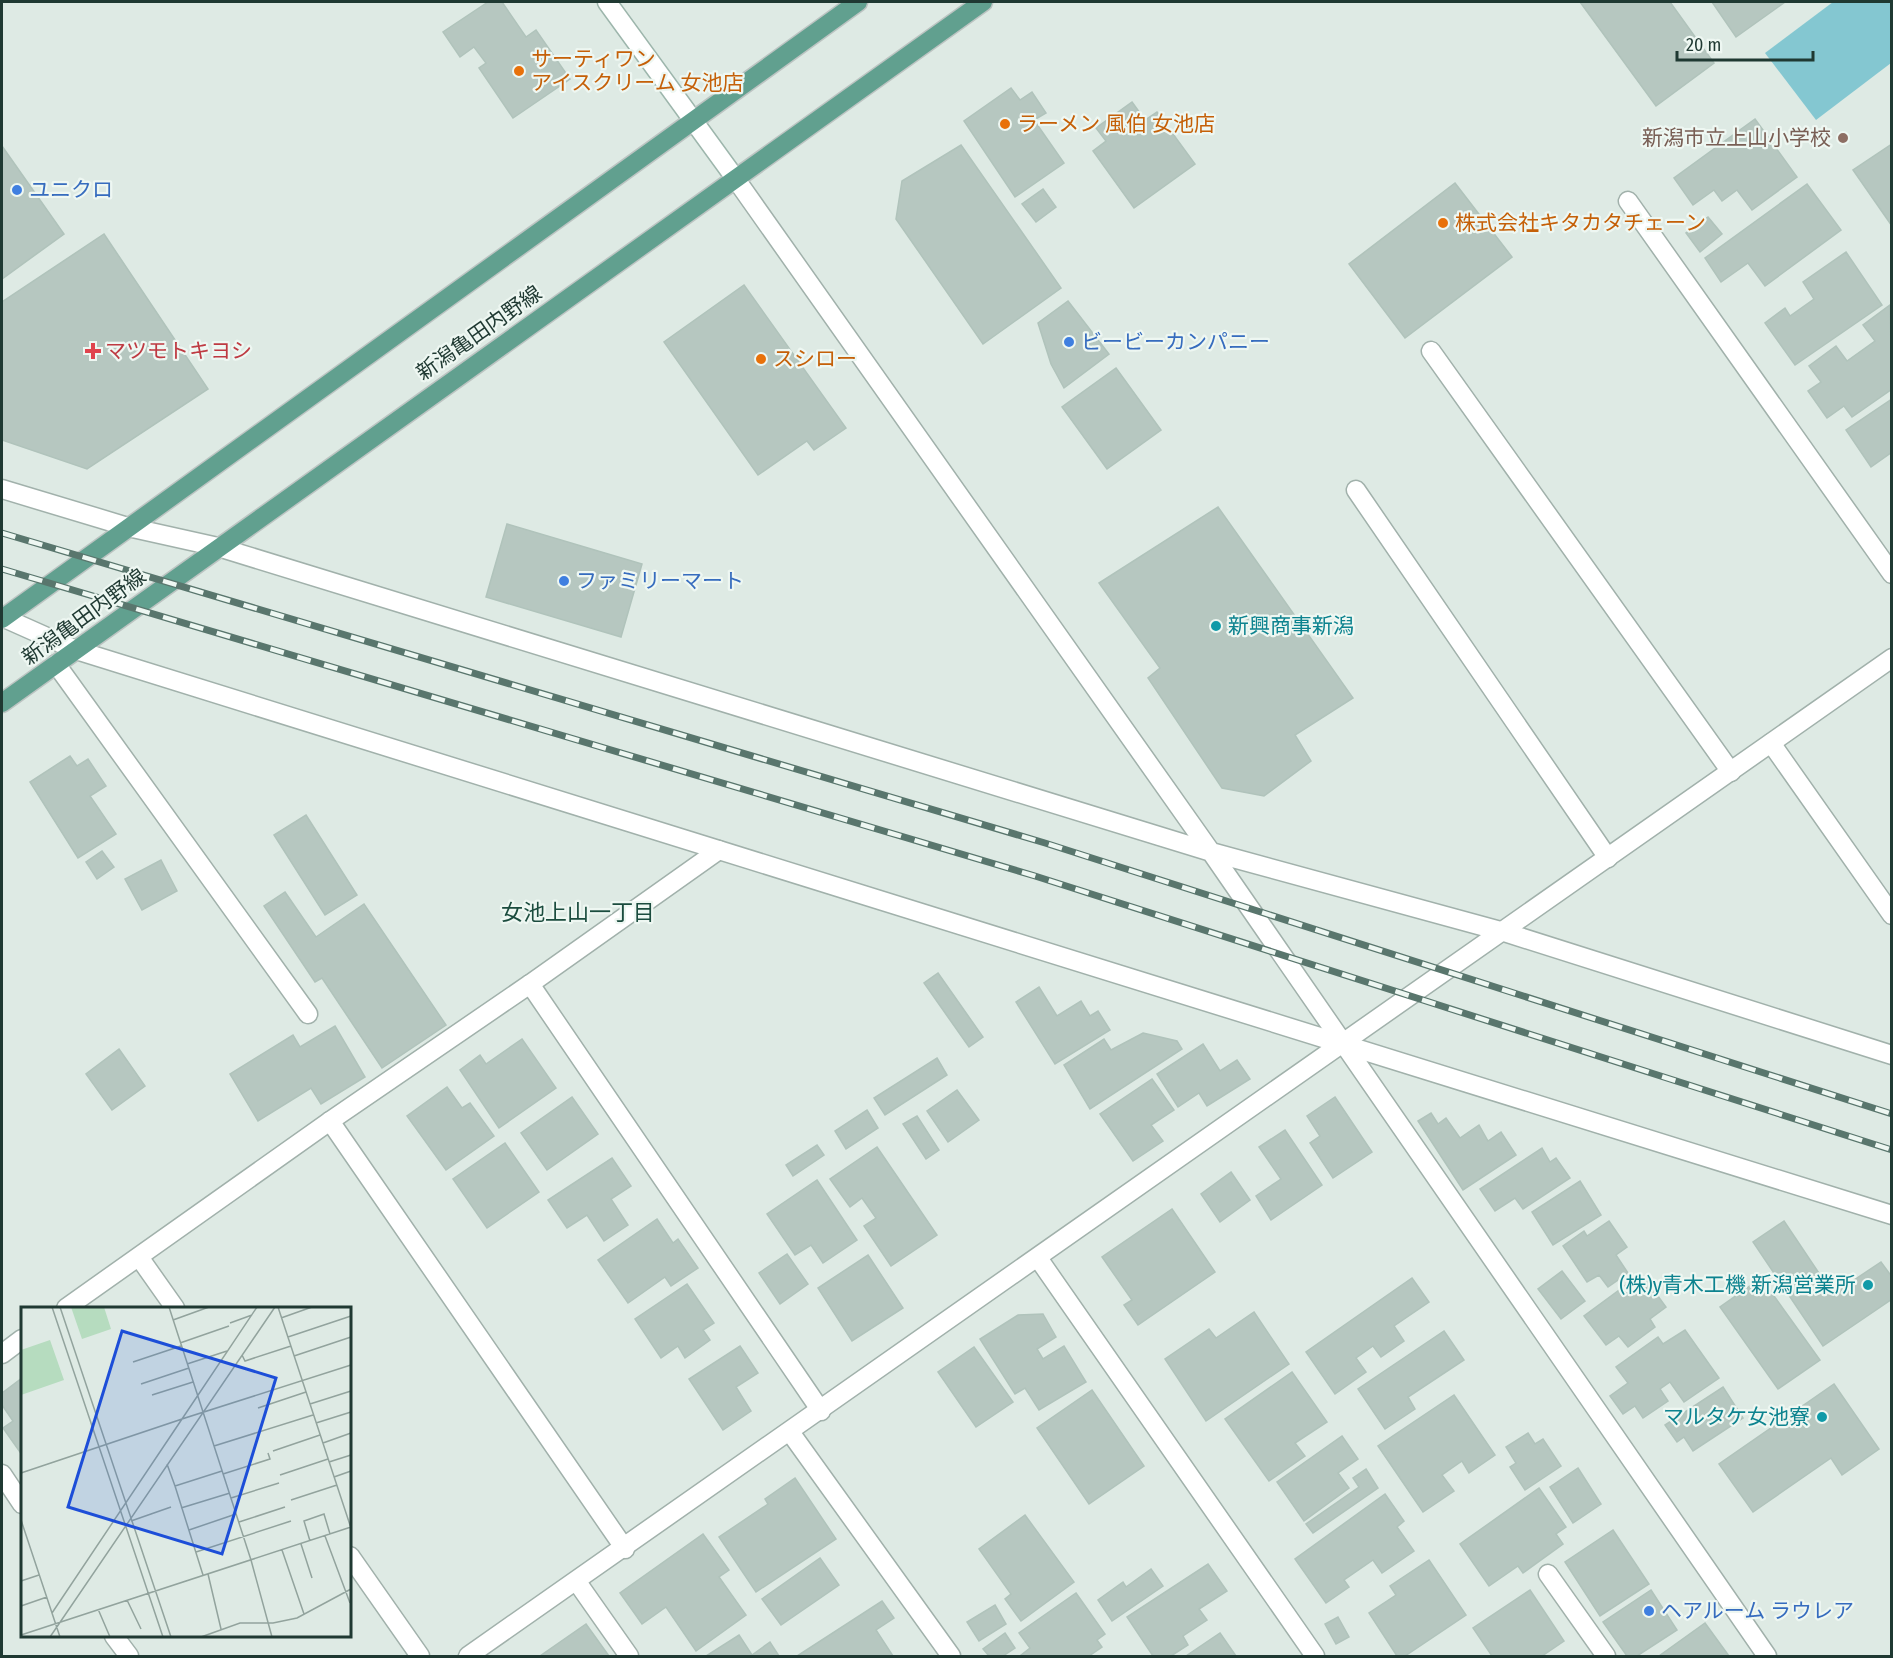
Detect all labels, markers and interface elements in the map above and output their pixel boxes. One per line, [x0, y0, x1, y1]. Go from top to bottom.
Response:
scale bar [1677, 24, 1814, 62]
text: 20 m [1686, 34, 1721, 56]
place label: サーティワン アイスクリーム 女池店 [531, 46, 744, 96]
marker: サーティワン アイスクリーム 女池店 [512, 64, 526, 78]
place label: ラーメン 風伯 女池店 [1017, 111, 1215, 137]
marker: ラーメン 風伯 女池店 [998, 117, 1012, 131]
place label: 新潟市立上山小学校 [1642, 125, 1831, 151]
marker: 新潟市立上山小学校 [1836, 131, 1850, 145]
place label: ユニクロ [29, 177, 113, 203]
marker: ユニクロ [10, 183, 24, 197]
place label: 株式会社キタカタチェーン [1455, 210, 1706, 236]
marker: 株式会社キタカタチェーン [1436, 216, 1450, 230]
street label: 新潟亀田内野線 [411, 280, 547, 386]
place label: ビービーカンパニー [1081, 329, 1270, 355]
marker: ビービーカンパニー [1062, 335, 1076, 349]
place label: マツモトキヨシ [105, 338, 252, 364]
marker: マツモトキヨシ [86, 344, 100, 358]
place label: スシロー [773, 346, 857, 372]
marker: スシロー [754, 352, 768, 366]
street label: 新潟亀田内野線 [17, 563, 151, 671]
place label: ファミリーマート [576, 568, 744, 594]
marker: ファミリーマート [557, 574, 571, 588]
place label: 新興商事新潟 [1228, 613, 1354, 639]
marker: 新興商事新潟 [1209, 619, 1223, 633]
district label: 女池上山一丁目 [501, 899, 655, 926]
place label: (株)y青木工機 新潟営業所 [1619, 1272, 1856, 1298]
marker: (株)y青木工機 新潟営業所 [1861, 1278, 1875, 1292]
inset map [21, 1307, 351, 1637]
place label: マルタケ女池寮 [1663, 1404, 1810, 1430]
marker: マルタケ女池寮 [1815, 1410, 1829, 1424]
place label: ヘアルーム ラウレア [1661, 1598, 1854, 1624]
marker: ヘアルーム ラウレア [1642, 1604, 1656, 1618]

